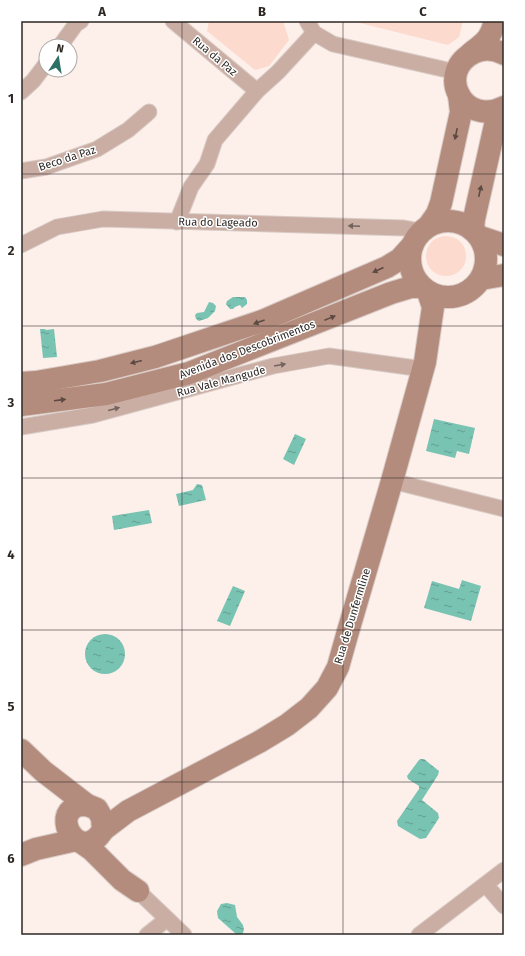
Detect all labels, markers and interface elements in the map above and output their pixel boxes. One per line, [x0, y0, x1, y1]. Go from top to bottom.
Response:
text: A [97, 4, 106, 19]
text: B [258, 4, 266, 19]
text: C [419, 4, 427, 19]
street label: Rua da Paz [190, 34, 240, 79]
north arrow [38, 38, 78, 78]
text: N [55, 42, 65, 56]
text: 1 [8, 91, 14, 106]
one-way arrow [452, 127, 458, 140]
street label: Beco da Paz [37, 143, 97, 174]
one-way arrow [478, 185, 484, 197]
street label: Rua do Lageado [178, 215, 258, 230]
one-way arrow [347, 223, 360, 229]
text: 2 [8, 243, 15, 258]
one-way arrow [373, 267, 384, 273]
one-way arrow [325, 314, 337, 320]
street label: Avenida dos Descobrimentos [177, 317, 317, 381]
one-way arrow [253, 319, 265, 325]
one-way arrow [129, 359, 141, 365]
one-way arrow [274, 362, 287, 368]
street label: Rua Vale Mangude [175, 363, 267, 400]
text: 3 [7, 395, 15, 410]
one-way arrow [54, 397, 66, 403]
one-way arrow [108, 406, 121, 412]
text: 4 [7, 547, 15, 562]
street label: Rua de Dunfermline [332, 567, 373, 666]
text: 5 [8, 699, 15, 714]
text: 6 [7, 851, 15, 866]

